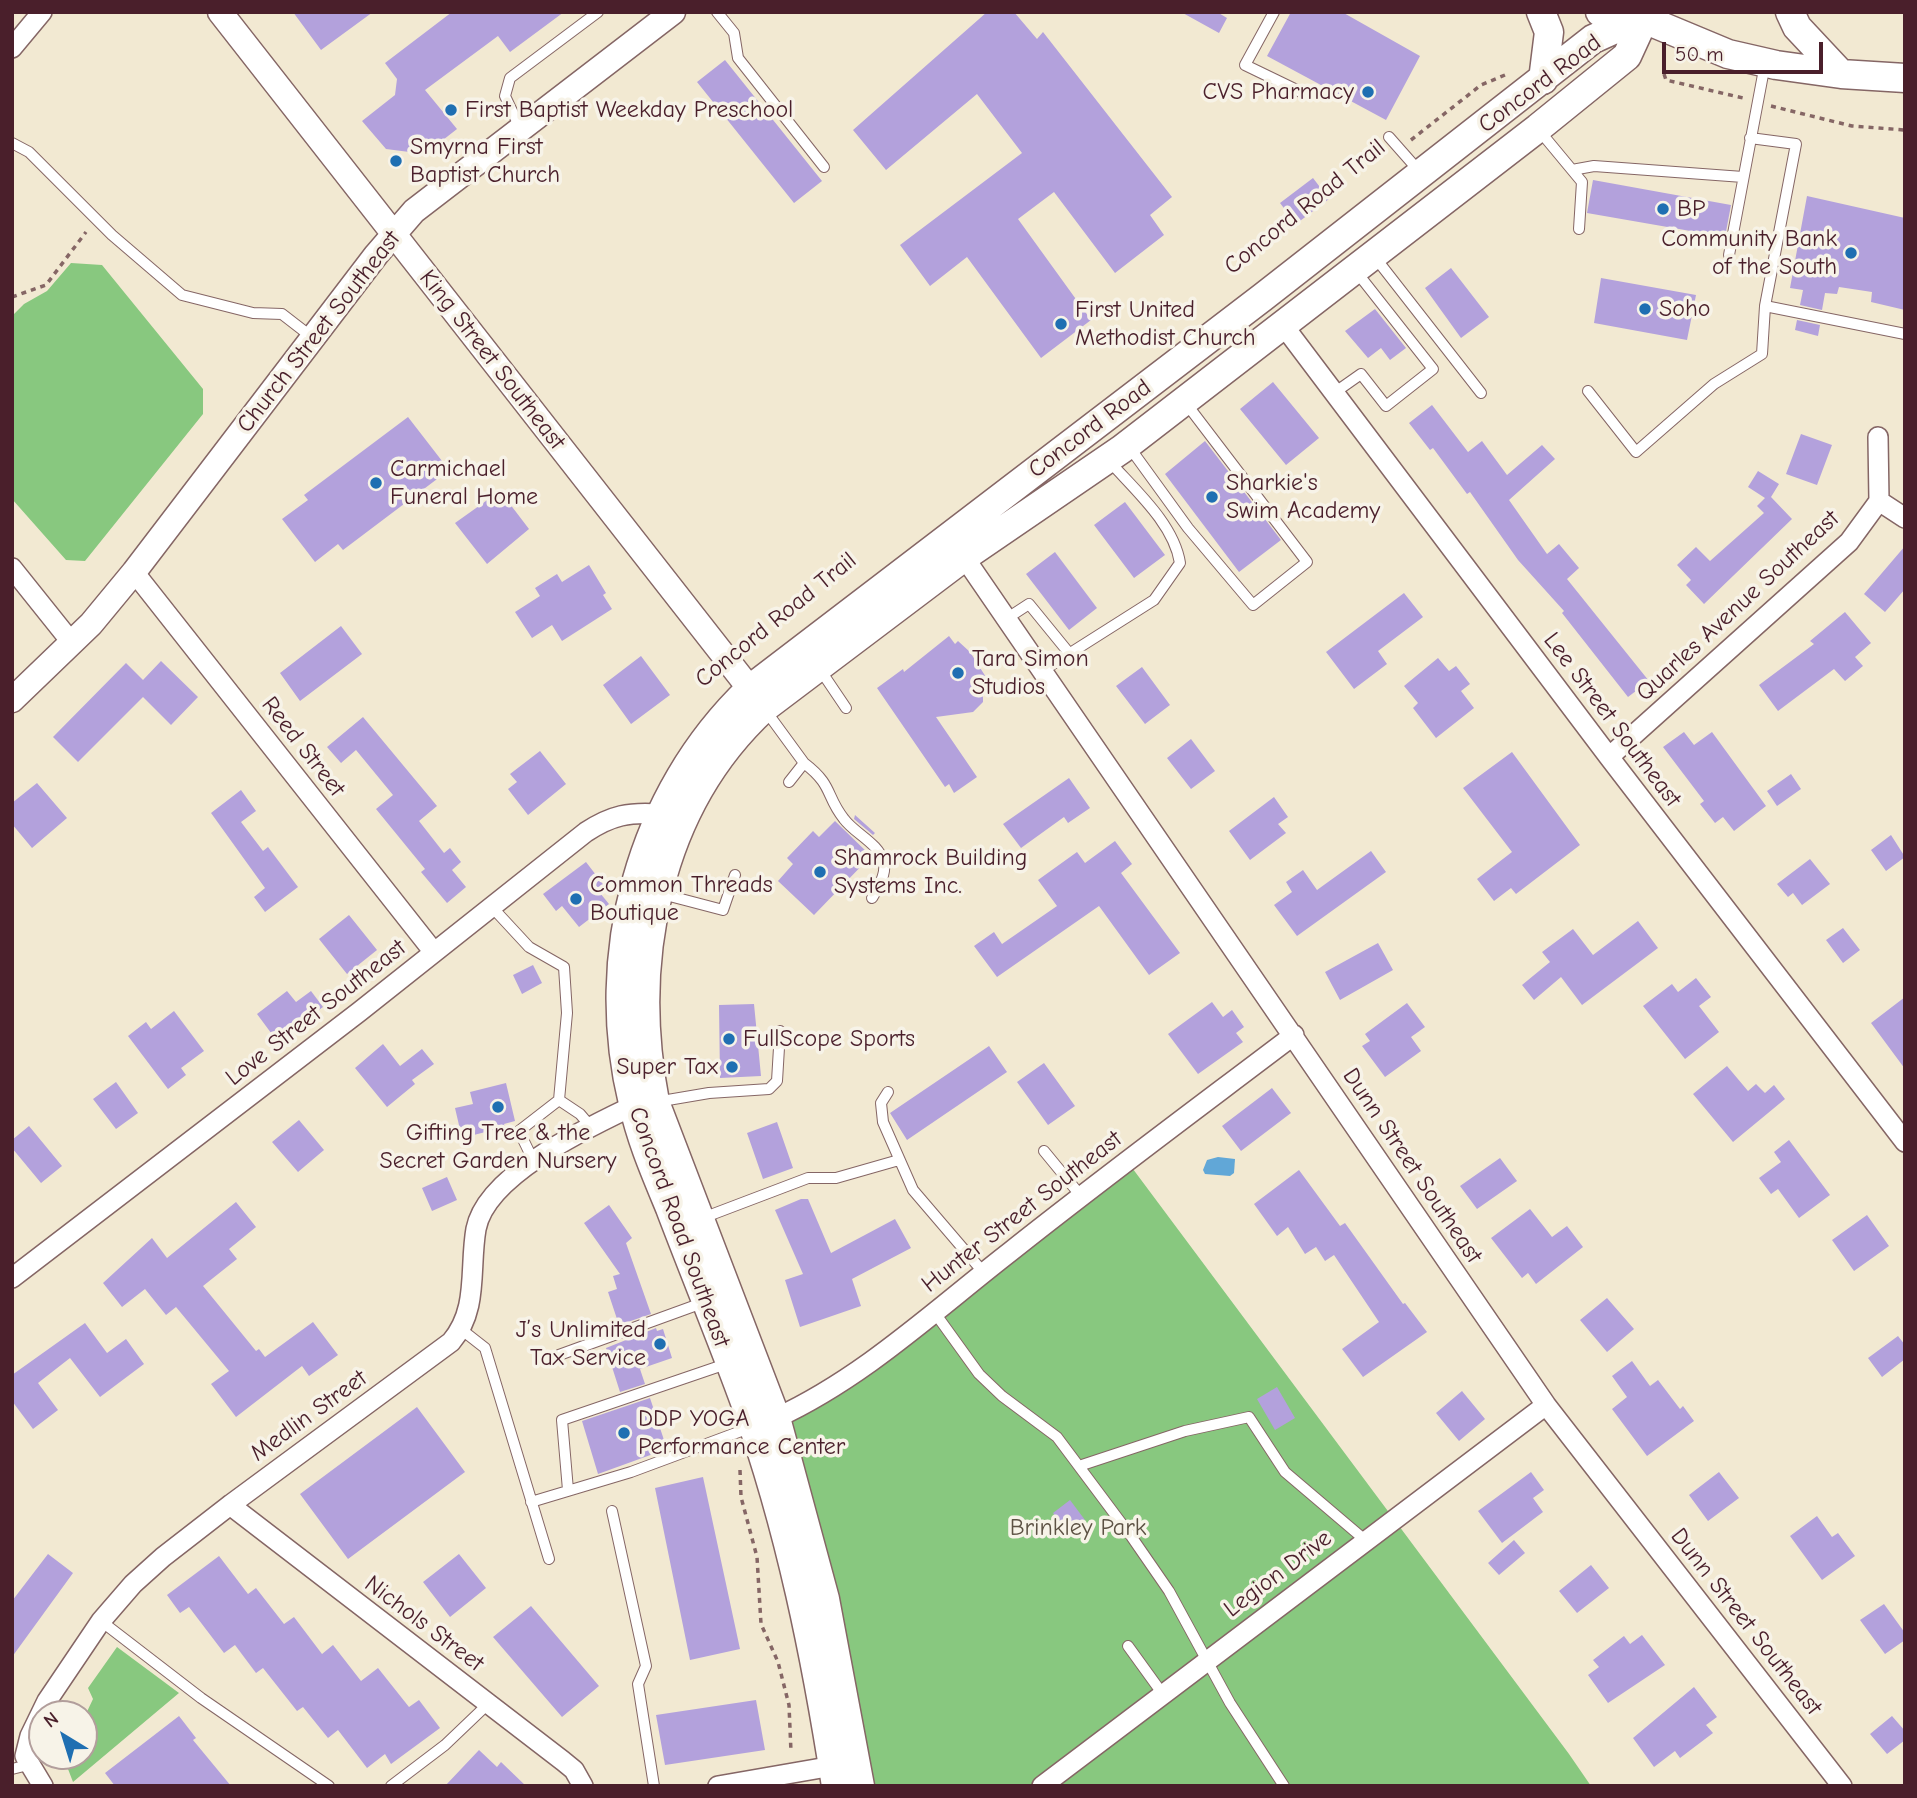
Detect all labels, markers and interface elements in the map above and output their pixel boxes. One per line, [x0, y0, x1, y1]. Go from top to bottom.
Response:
street label: Concord Road [1473, 28, 1607, 140]
scale bar [1665, 28, 1826, 72]
text: 50 m [1675, 42, 1724, 66]
place label: CVS Pharmacy [1202, 78, 1354, 106]
marker: CVS Pharmacy [1360, 84, 1376, 100]
place label: First Baptist Weekday Preschool [465, 96, 793, 124]
marker: First Baptist Weekday Preschool [443, 102, 459, 118]
place label: Smyrna First Baptist Church [410, 133, 560, 189]
street label: Concord Road Trail [1219, 133, 1391, 281]
marker: Smyrna First Baptist Church [388, 153, 404, 169]
place label: BP [1677, 195, 1705, 223]
marker: BP [1655, 201, 1671, 217]
street label: Church Street Southeast [231, 225, 407, 439]
place label: Community Bank of the South [1661, 225, 1837, 281]
marker: Community Bank of the South [1843, 245, 1859, 261]
street label: King Street Southeast [413, 264, 571, 456]
place label: Soho [1659, 295, 1711, 323]
place label: First United Methodist Church [1075, 296, 1256, 352]
marker: Soho [1637, 301, 1653, 317]
marker: First United Methodist Church [1053, 316, 1069, 332]
street label: Concord Road [1023, 373, 1157, 485]
place label: Carmichael Funeral Home [390, 455, 538, 511]
place label: Sharkie's Swim Academy [1226, 469, 1380, 525]
marker: Carmichael Funeral Home [368, 475, 384, 491]
marker: Sharkie's Swim Academy [1204, 489, 1220, 505]
street label: Quarles Avenue Southeast [1631, 505, 1845, 707]
street label: Concord Road Trail [690, 546, 862, 694]
street label: Lee Street Southeast [1537, 627, 1687, 813]
place label: Tara Simon Studios [972, 645, 1089, 701]
marker: Tara Simon Studios [950, 665, 966, 681]
street label: Reed Street [255, 691, 351, 803]
place label: Shamrock Building Systems Inc. [834, 844, 1027, 900]
marker: Shamrock Building Systems Inc. [812, 864, 828, 880]
place label: Common Threads Boutique [590, 871, 773, 927]
marker: Common Threads Boutique [568, 891, 584, 907]
street label: Love Street Southeast [220, 934, 412, 1092]
place label: FullScope Sports [743, 1025, 915, 1053]
marker: FullScope Sports [721, 1031, 737, 1047]
place label: Super Tax [616, 1053, 718, 1081]
marker: Super Tax [724, 1059, 740, 1075]
street label: Dunn Street Southeast [1336, 1063, 1488, 1269]
marker: Gifting Tree & the Secret Garden Nursery [490, 1099, 506, 1115]
street label: Concord Road Southeast [622, 1103, 736, 1351]
place label: Gifting Tree & the Secret Garden Nursery [380, 1119, 616, 1175]
street label: Hunter Street Southeast [916, 1125, 1128, 1299]
place label: J’s Unlimited Tax Service [516, 1316, 646, 1372]
marker: J’s Unlimited Tax Service [652, 1336, 668, 1352]
street label: Medlin Street [245, 1364, 373, 1468]
place label: DDP YOGA Performance Center [638, 1405, 845, 1461]
marker: DDP YOGA Performance Center [616, 1425, 632, 1441]
park label: Brinkley Park [1010, 1514, 1146, 1542]
street label: Dunn Street Southeast [1664, 1523, 1828, 1721]
street label: Legion Drive [1218, 1524, 1338, 1624]
street label: Nichols Street [359, 1570, 489, 1678]
north arrow [28, 1700, 98, 1770]
text: N [40, 1708, 63, 1733]

